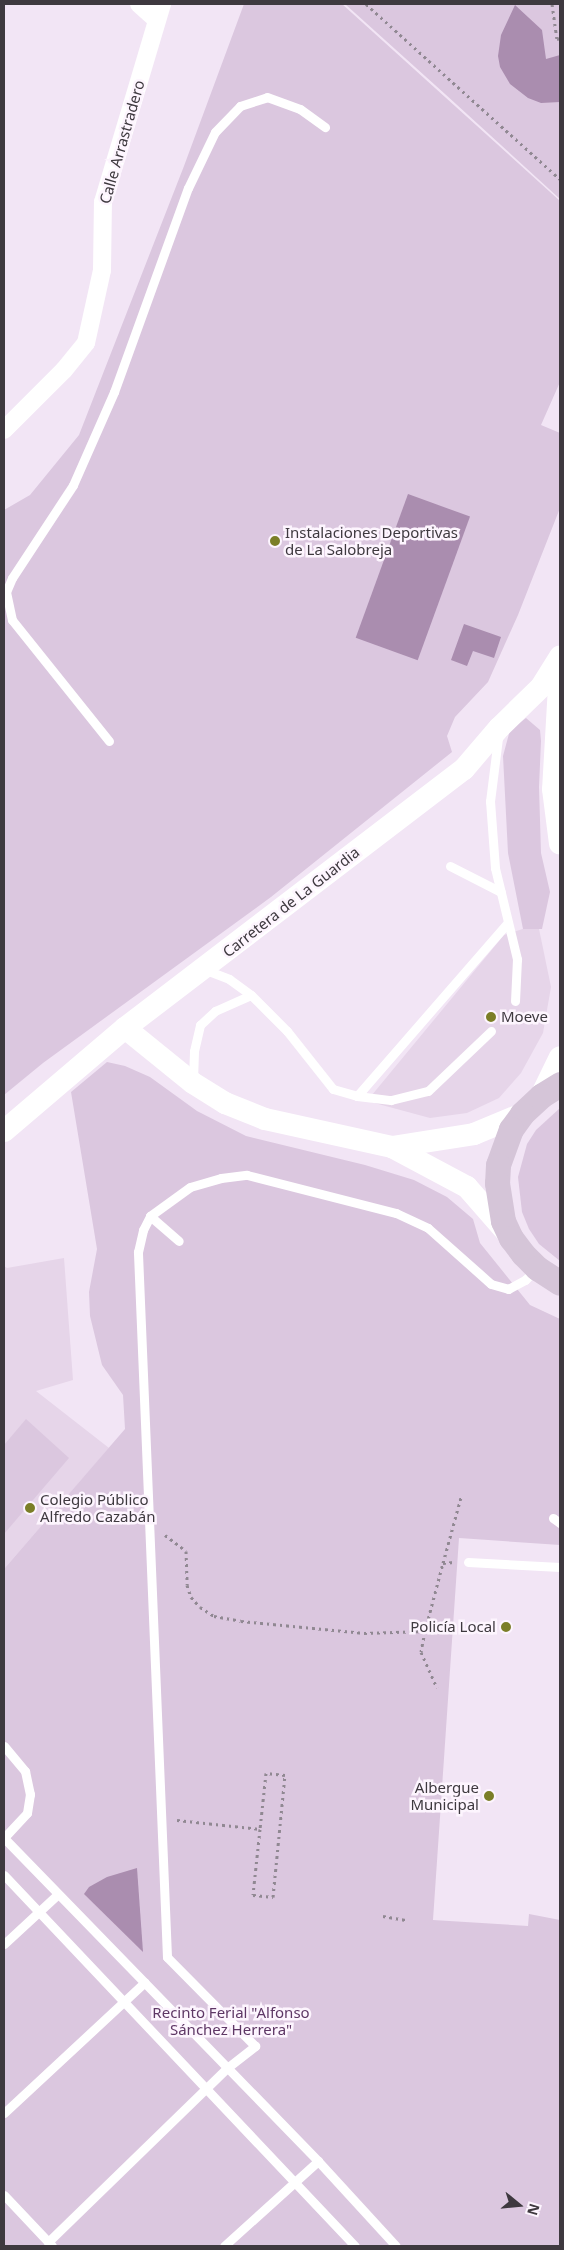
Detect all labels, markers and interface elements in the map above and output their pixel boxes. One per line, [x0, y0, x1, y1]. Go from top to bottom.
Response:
street label: Calle Arrastradero [96, 78, 148, 206]
place label: Instalaciones Deportivas de La Salobreja [285, 523, 458, 558]
marker: Instalaciones Deportivas de La Salobreja [269, 535, 281, 547]
street label: Carretera de La Guardia [219, 843, 363, 961]
place label: Moeve [501, 1008, 548, 1026]
marker: Moeve [485, 1011, 497, 1023]
place label: Colegio Público Alfredo Cazabán [40, 1490, 155, 1525]
marker: Colegio Público Alfredo Cazabán [24, 1502, 36, 1514]
place label: Policía Local [410, 1618, 496, 1636]
marker: Policía Local [500, 1621, 512, 1633]
place label: Albergue Municipal [410, 1778, 479, 1813]
marker: Albergue Municipal [483, 1790, 495, 1802]
park label: Recinto Ferial "Alfonso Sánchez Herrera" [152, 2003, 310, 2038]
north arrow [494, 2180, 544, 2230]
text: N [523, 2201, 545, 2218]

